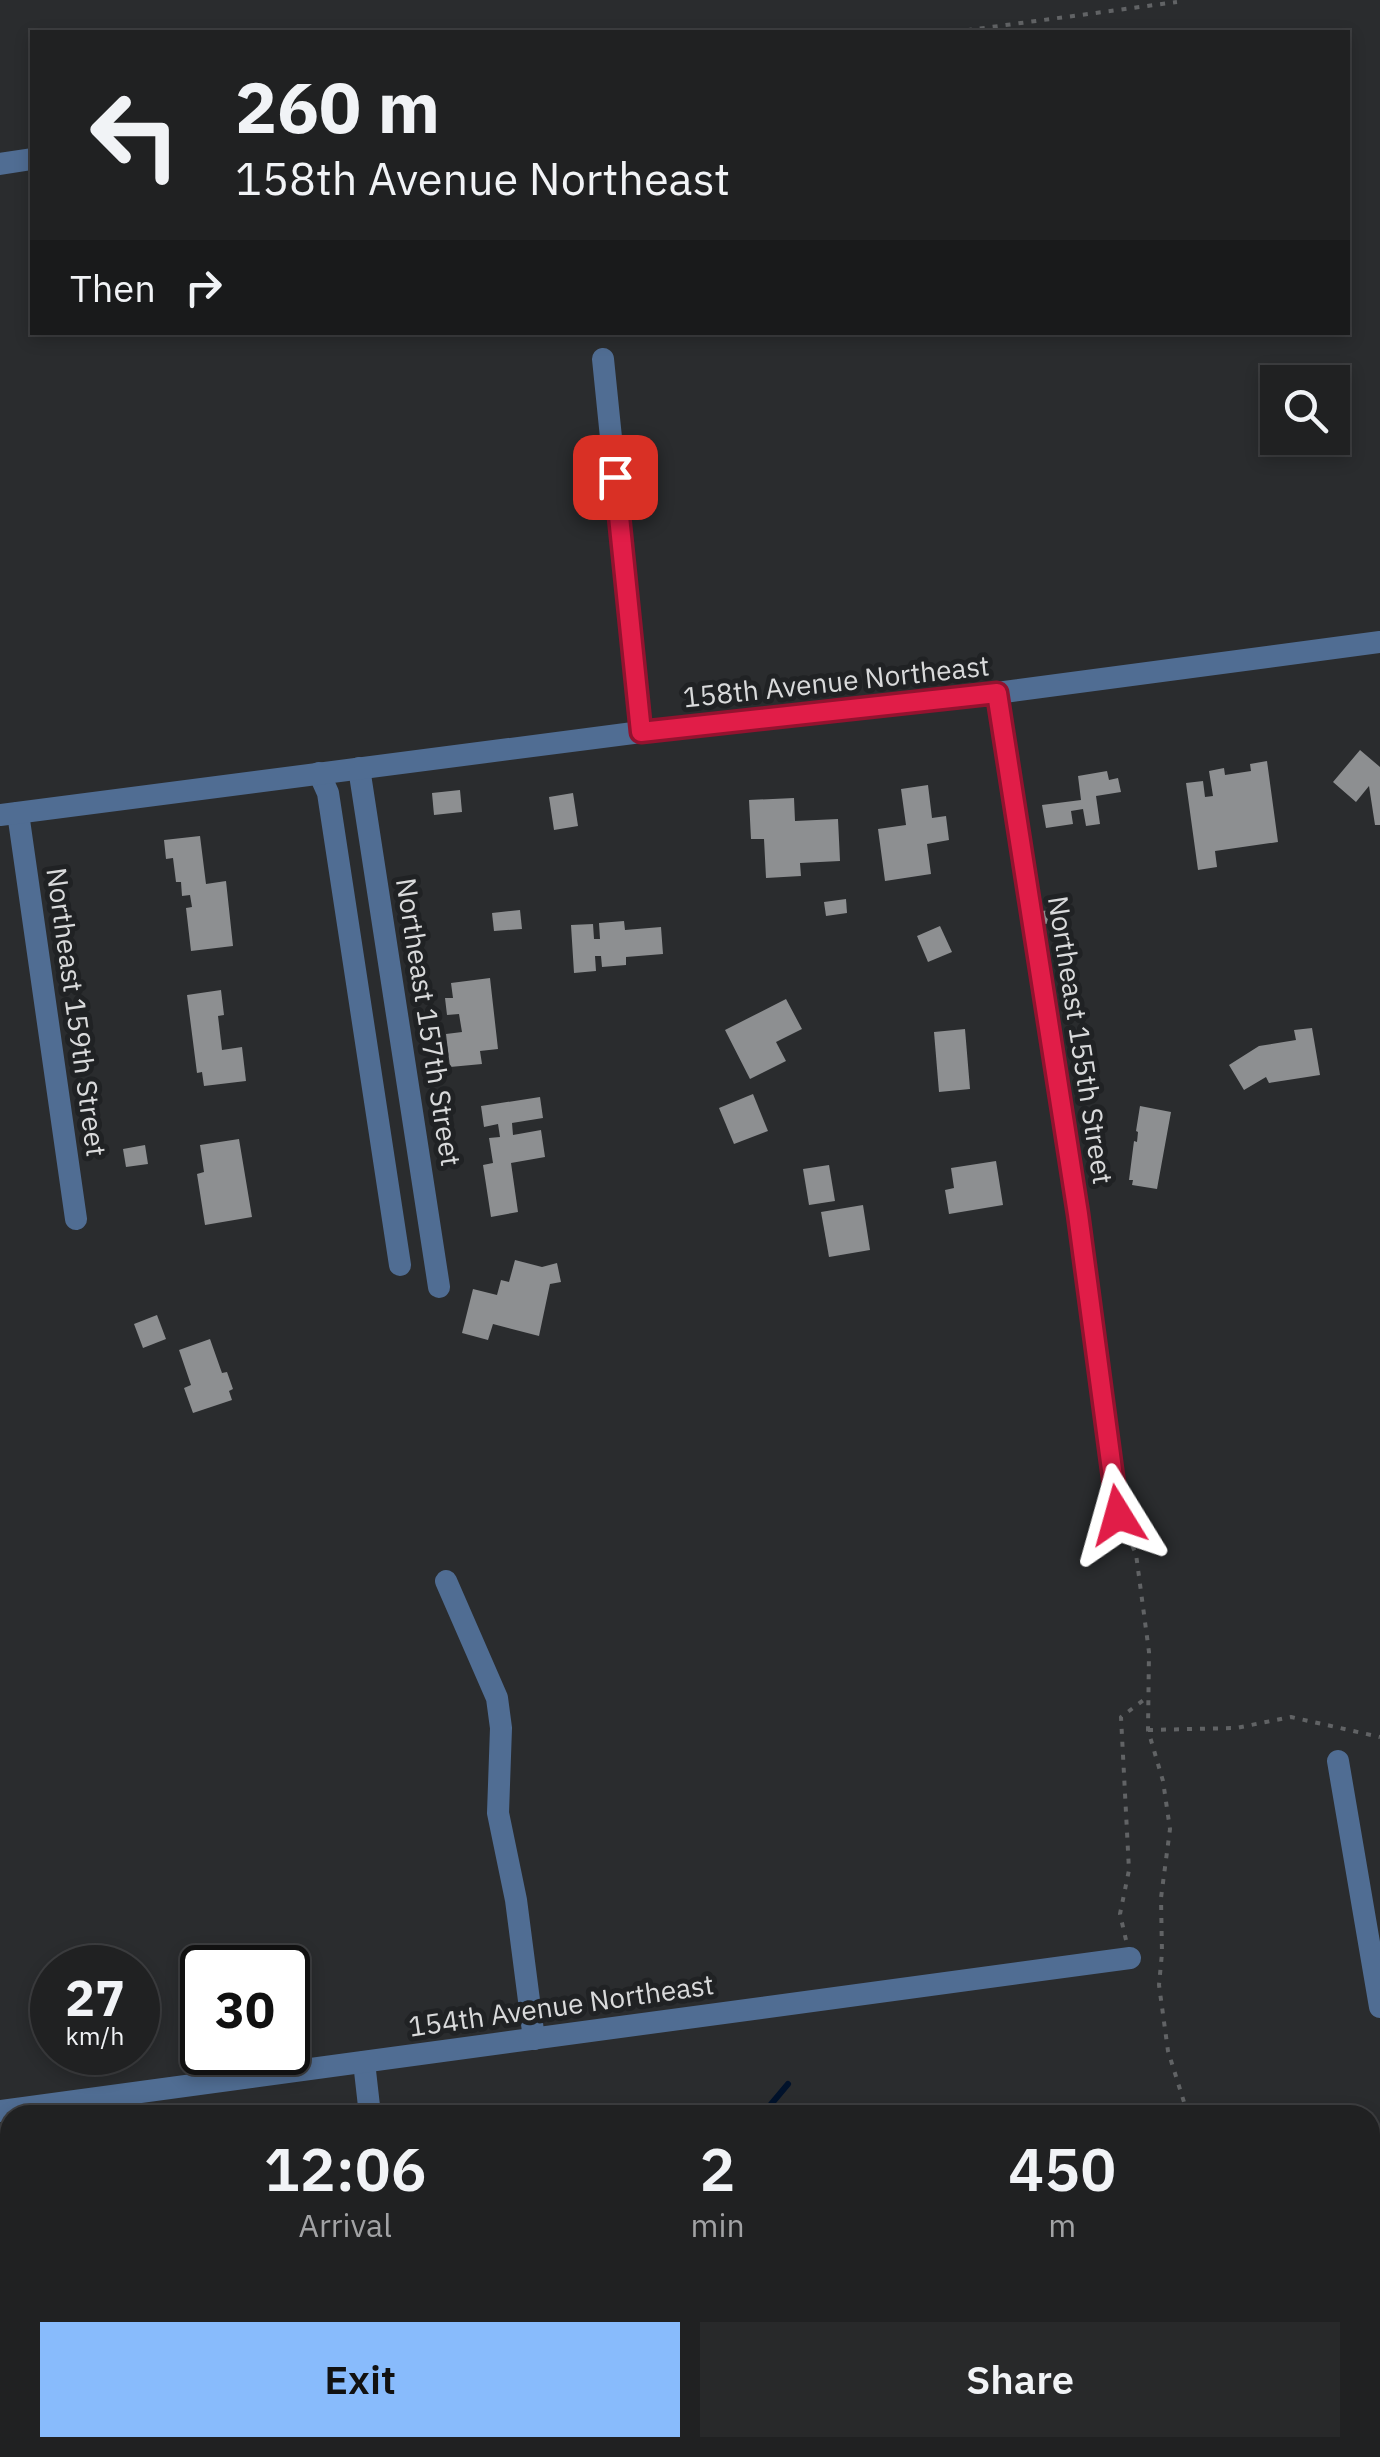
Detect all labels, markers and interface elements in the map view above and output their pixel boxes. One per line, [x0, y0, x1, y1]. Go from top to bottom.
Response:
text: 260 m [235, 61, 440, 152]
icon: left [70, 70, 200, 200]
text: 158th Avenue Northeast [235, 149, 730, 207]
icon: right [176, 260, 231, 315]
text: Then [70, 263, 156, 312]
map controls [1260, 365, 1350, 455]
button: search [1260, 365, 1350, 455]
pin [573, 435, 658, 520]
icon: arrive [588, 450, 643, 505]
street label: 158th Avenue Northeast [681, 647, 991, 715]
street label: Northeast 159th Street [38, 865, 116, 1159]
street label: Northeast 157th Street [388, 875, 470, 1169]
street label: Northeast 155th Street [1040, 893, 1122, 1187]
position arrow [1066, 1463, 1170, 1567]
speed limit sign: 30 [180, 1945, 310, 2075]
text: 27 [65, 1965, 125, 2030]
street label: 154th Avenue Northeast [406, 1965, 716, 2045]
text: km/h [66, 2019, 124, 2052]
text: 12:06 [264, 2129, 427, 2208]
text: 2 [700, 2129, 736, 2208]
text: 450 [1008, 2129, 1116, 2208]
text: Arrival [299, 2204, 392, 2246]
text: min [690, 2204, 745, 2246]
text: m [1048, 2204, 1076, 2246]
button: Exit [40, 2322, 680, 2437]
button: Share [700, 2322, 1340, 2437]

